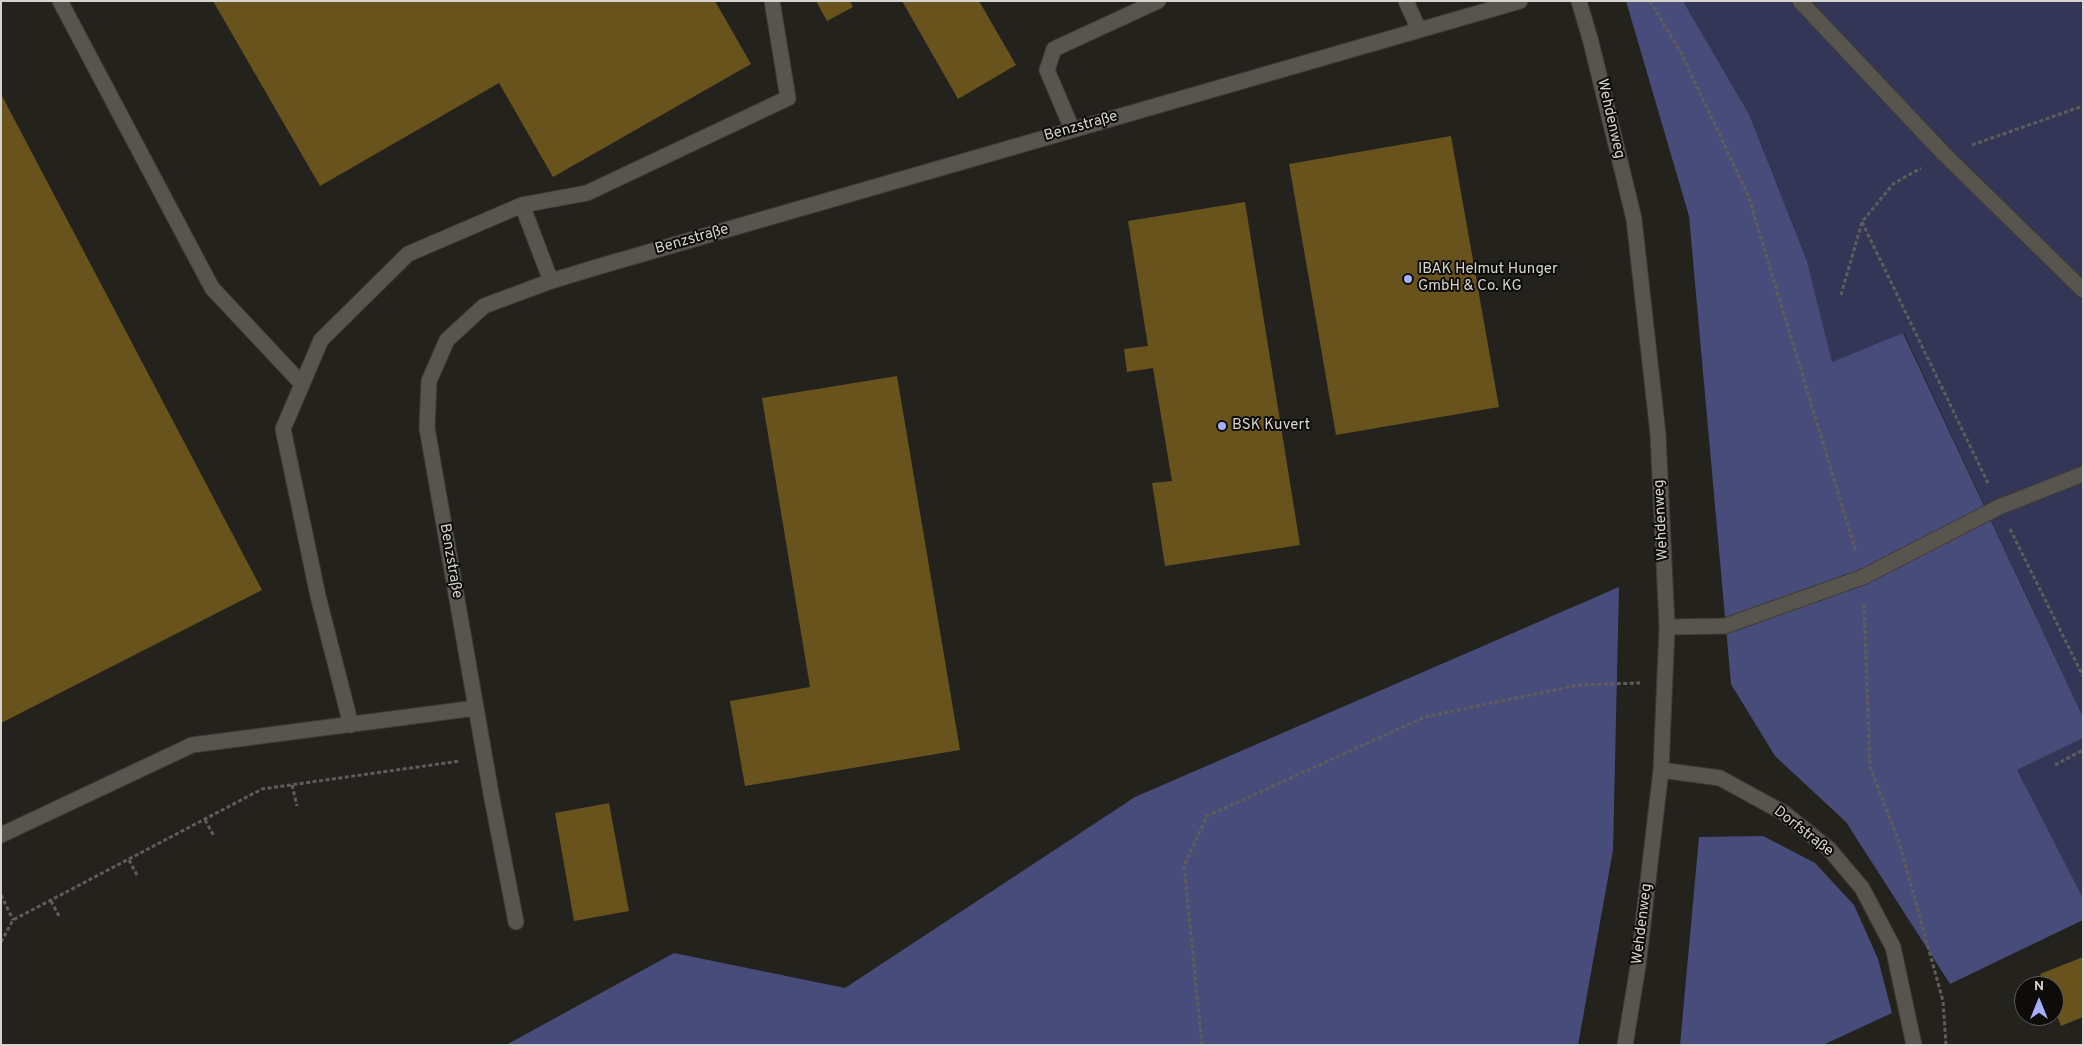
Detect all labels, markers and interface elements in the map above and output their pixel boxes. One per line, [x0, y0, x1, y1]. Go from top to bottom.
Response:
street label: Wehdenweg [1592, 77, 1628, 161]
street label: Benzstraße [1042, 108, 1120, 146]
street label: Benzstraße [653, 221, 731, 259]
place label: IBAK Helmut Hunger GmbH & Co. KG [1418, 261, 1558, 296]
marker: IBAK Helmut Hunger GmbH & Co. KG [1402, 273, 1414, 285]
place label: BSK Kuvert [1232, 417, 1310, 435]
marker: BSK Kuvert [1216, 420, 1228, 432]
street label: Wehdenweg [1651, 479, 1673, 561]
street label: Benzstraße [435, 522, 465, 600]
street label: Dorfstraße [1770, 803, 1836, 861]
street label: Wehdenweg [1629, 883, 1657, 965]
north arrow [2014, 976, 2064, 1026]
text: N [2034, 978, 2044, 995]

